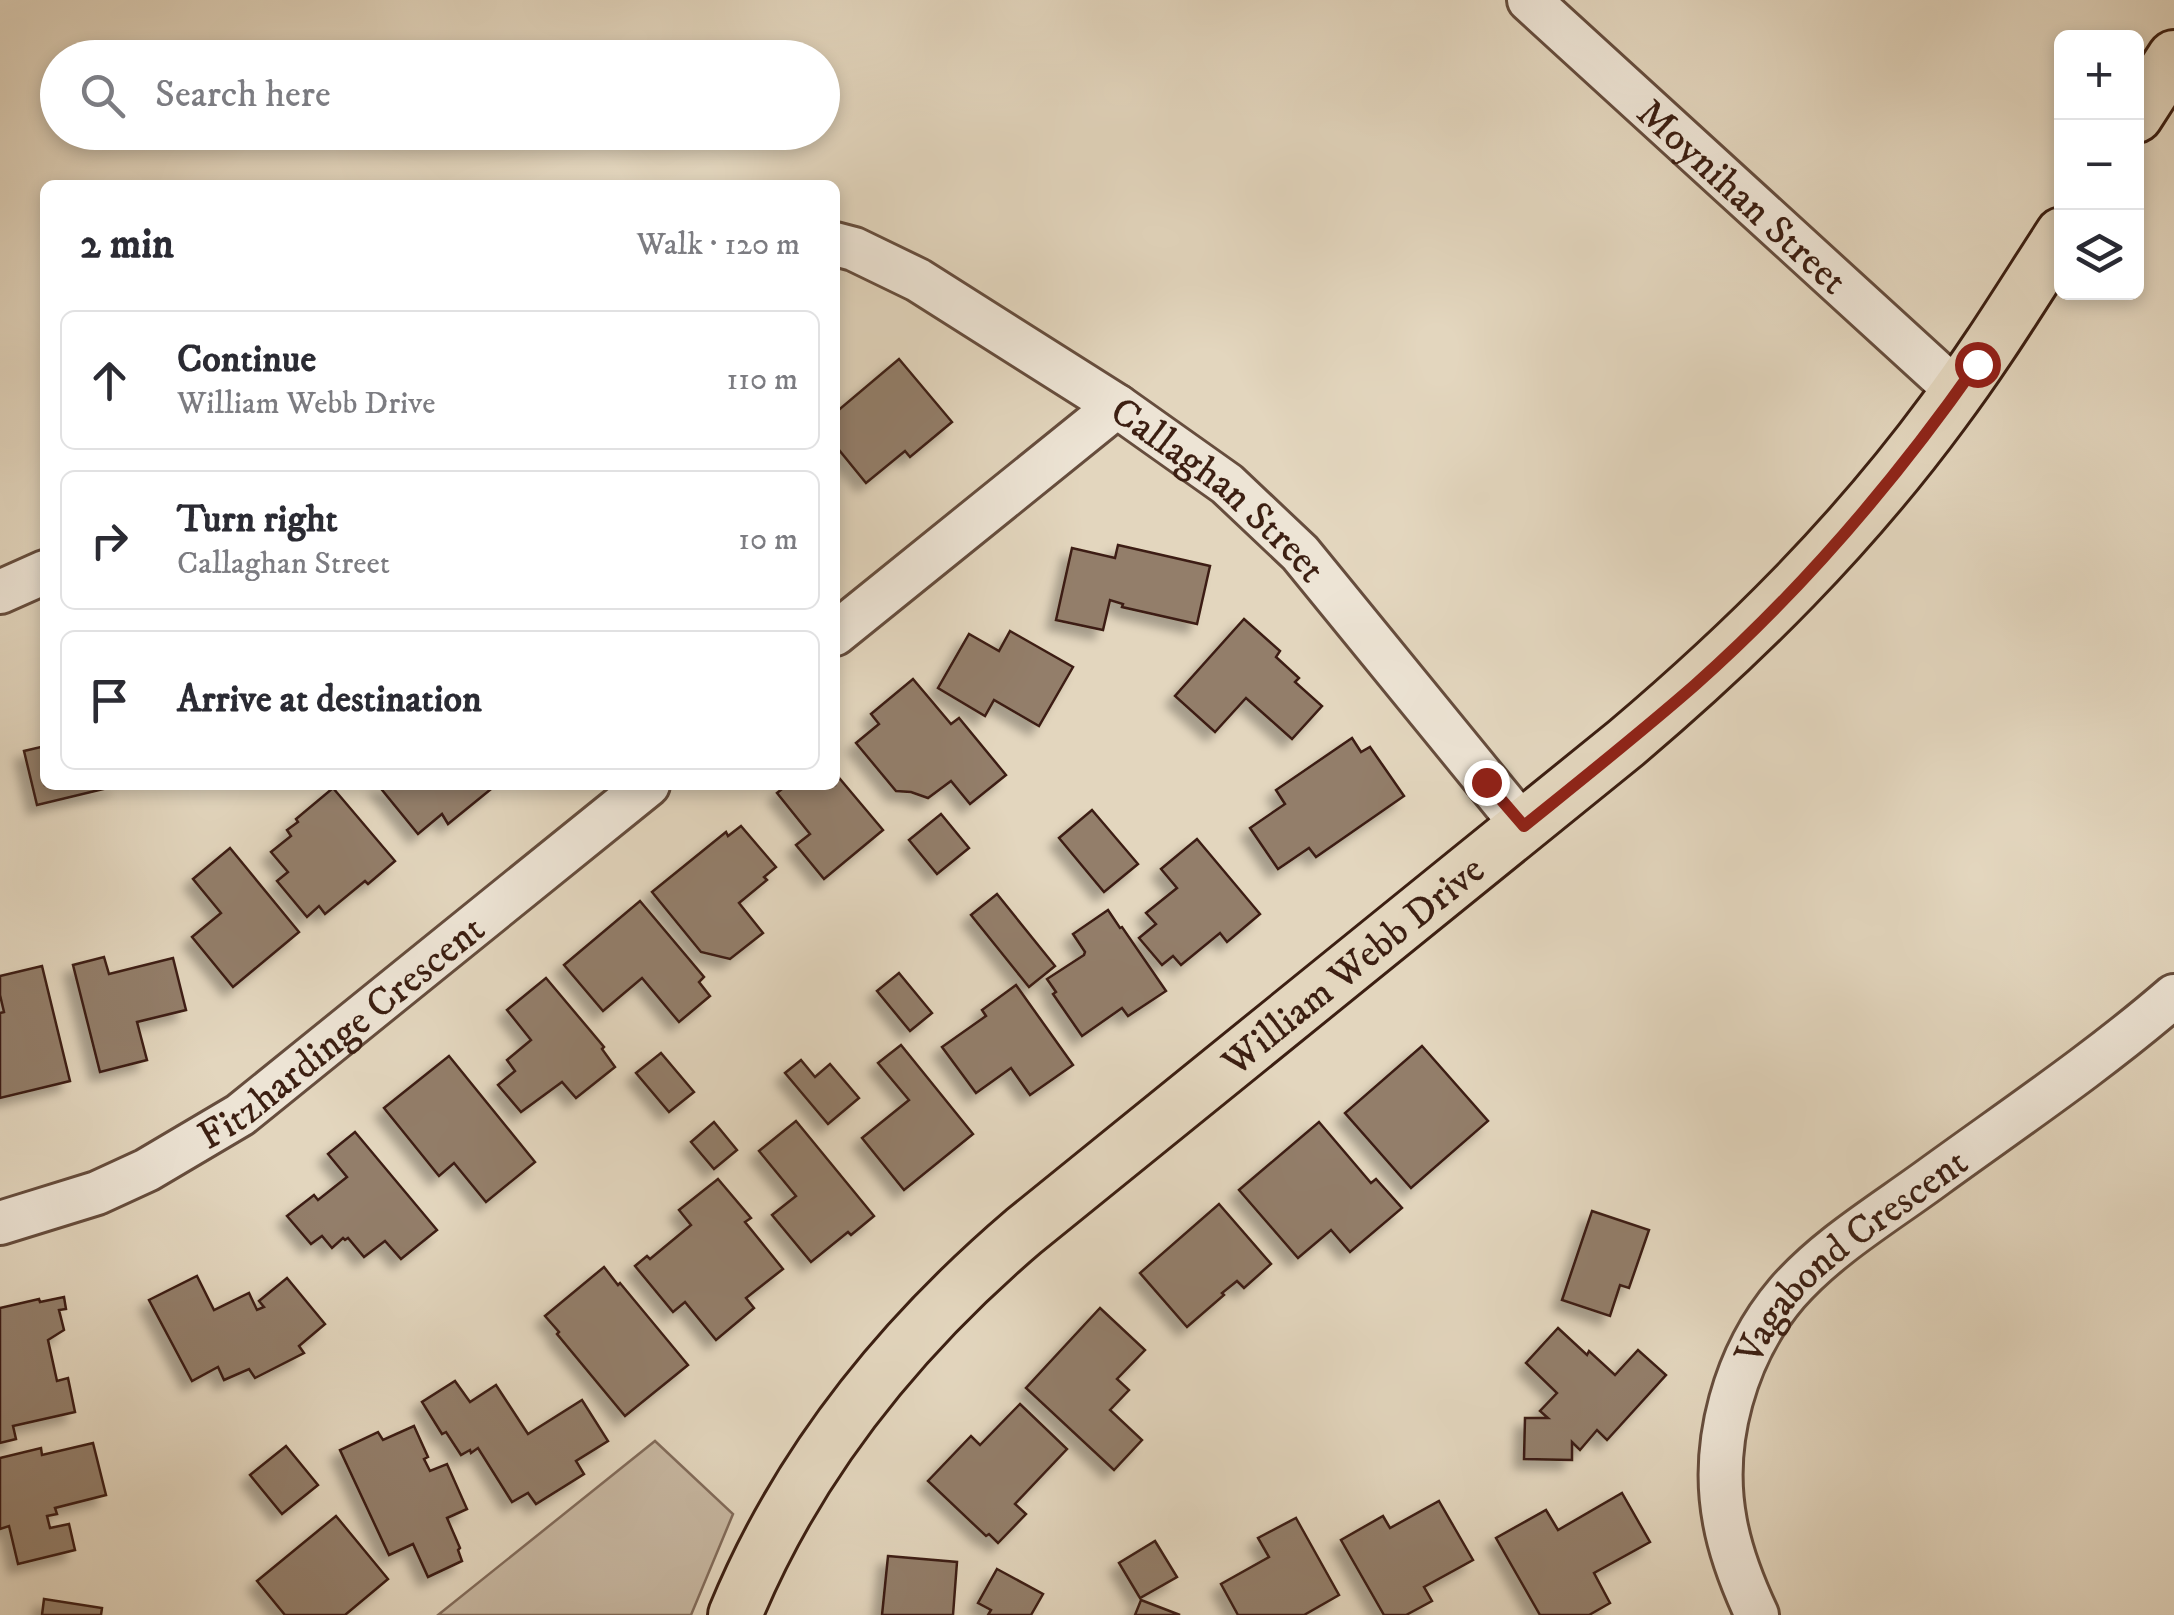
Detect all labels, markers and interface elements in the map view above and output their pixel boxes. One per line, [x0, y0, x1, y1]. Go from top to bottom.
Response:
map controls [2054, 30, 2144, 300]
button: + [2054, 30, 2144, 120]
search box [40, 40, 840, 150]
icon: search [75, 68, 130, 123]
text: Search here [155, 71, 331, 119]
street label: Moynihan Street [1625, 89, 1857, 307]
button: − [2054, 120, 2144, 210]
button: layers [2054, 210, 2144, 300]
text: 2 min [80, 219, 174, 271]
text: Walk · 120 m [637, 225, 800, 265]
text: Continue [177, 336, 316, 384]
route start [1955, 342, 2001, 388]
icon: ahead [82, 353, 137, 408]
text: 110 m [726, 360, 798, 400]
text: William Webb Drive [177, 384, 436, 424]
street label: Callaghan Street [1100, 387, 1336, 594]
text: Turn right [177, 496, 338, 544]
icon: right [82, 513, 137, 568]
text: 10 m [738, 520, 798, 560]
text: Callaghan Street [177, 544, 390, 584]
icon: arrive [82, 673, 137, 728]
text: Arrive at destination [177, 676, 482, 724]
route end [1464, 760, 1510, 806]
street label: William Webb Drive [1212, 846, 1496, 1089]
street label: Fitzhardinge Crescent [190, 905, 496, 1162]
street label: Vagabond Crescent [1725, 1138, 1978, 1374]

